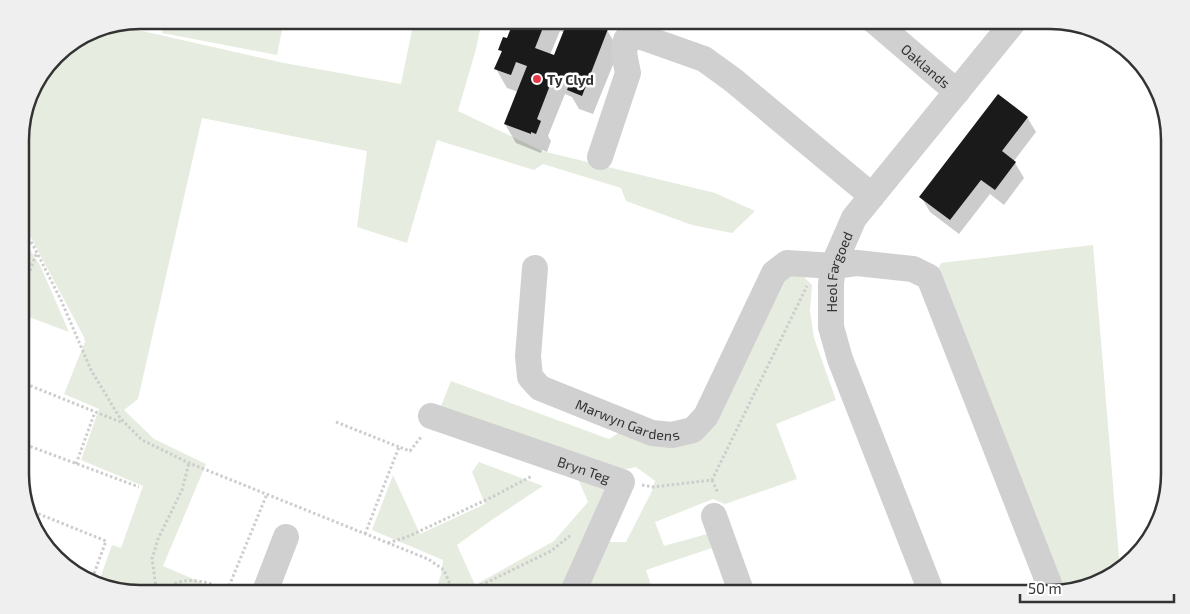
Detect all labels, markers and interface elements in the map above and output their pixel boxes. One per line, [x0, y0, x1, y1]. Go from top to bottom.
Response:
street label: Oaklands [898, 40, 954, 91]
place label: Ty Clyd [547, 71, 594, 88]
marker: Ty Clyd [531, 73, 543, 85]
street label: Heol Fargoed [823, 229, 856, 312]
street label: Marwyn Gardens [573, 395, 681, 443]
street label: Bryn Teg [556, 452, 613, 486]
scale bar [1020, 572, 1174, 604]
text: 50 m [1028, 579, 1062, 597]

